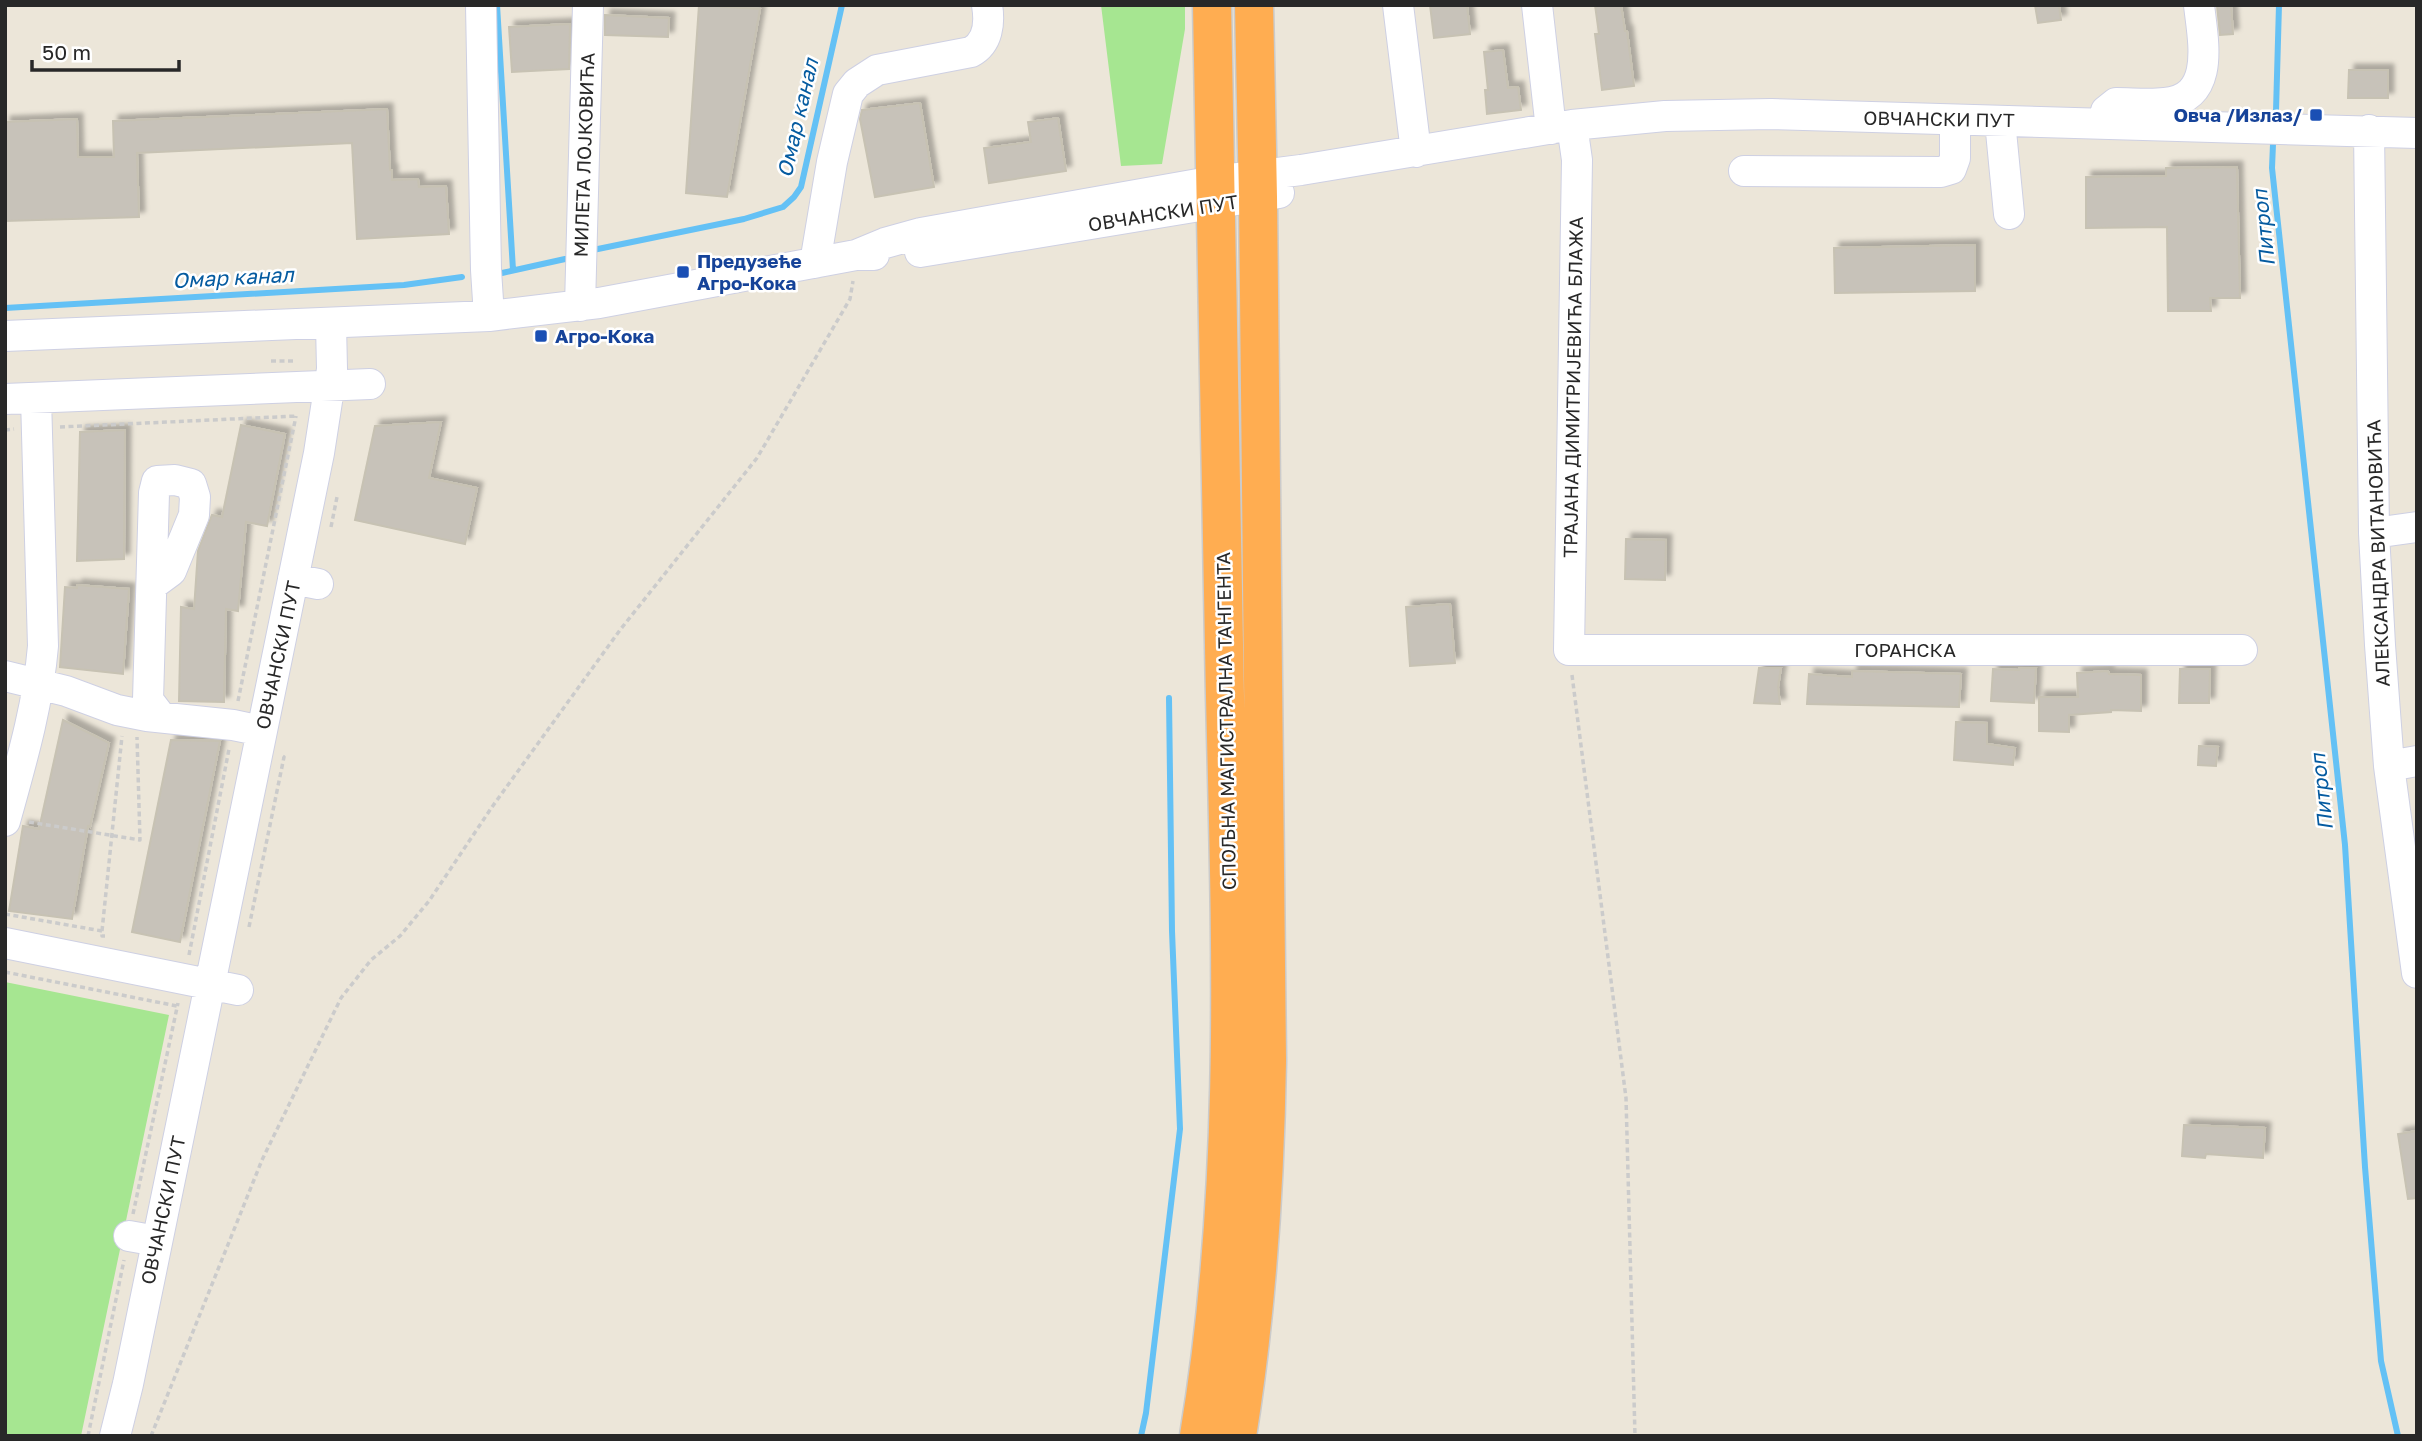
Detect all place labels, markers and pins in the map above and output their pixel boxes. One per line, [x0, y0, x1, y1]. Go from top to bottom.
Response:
place label: Овча /Излаз/ [2173, 103, 2302, 126]
marker: Овча /Излаз/ [2308, 107, 2324, 123]
place label: Предузеће Агро-Кока [697, 249, 802, 294]
marker: Предузеће Агро-Кока [675, 264, 691, 280]
place label: Агро-Кока [555, 324, 654, 347]
marker: Агро-Кока [533, 328, 549, 344]

